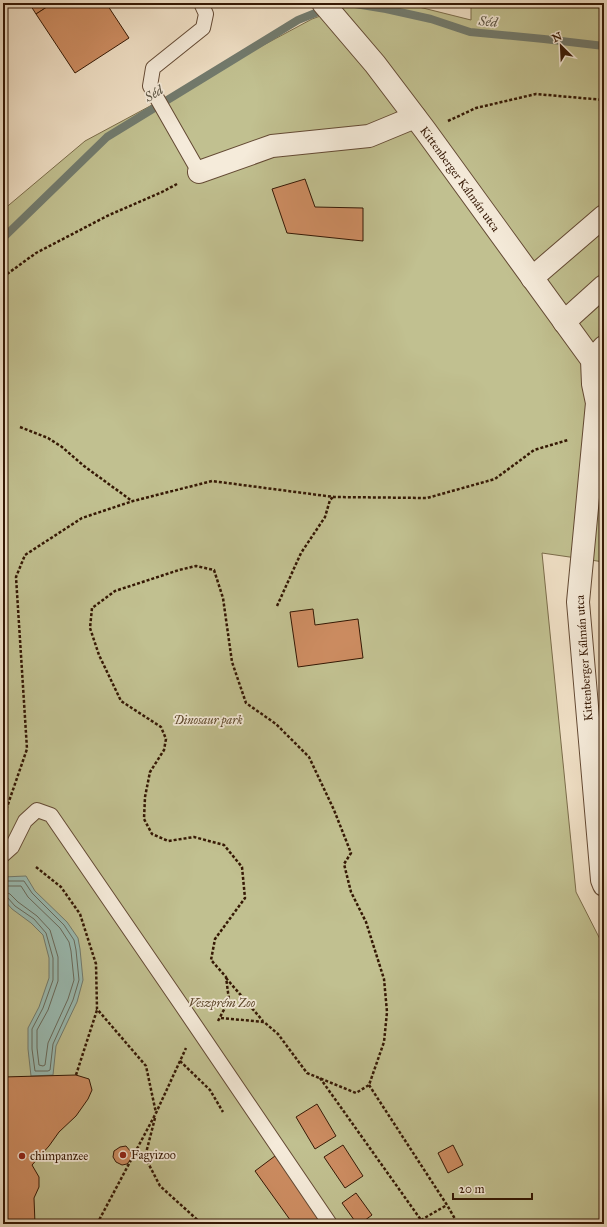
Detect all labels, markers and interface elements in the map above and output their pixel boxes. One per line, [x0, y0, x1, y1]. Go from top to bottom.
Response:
water label: Séd [477, 13, 499, 31]
north arrow [541, 26, 581, 66]
text: N [550, 29, 565, 45]
water label: Séd [141, 82, 167, 106]
street label: Kittenberger Kálmán utca [416, 124, 503, 236]
street label: Kittenberger Kálmán utca [573, 593, 596, 722]
park label: Dinosaur park [173, 713, 243, 728]
park label: Veszprém Zoo [189, 996, 256, 1011]
place label: Fagyizoo [131, 1148, 176, 1163]
place label: chimpanzee [30, 1149, 88, 1163]
marker: Fagyizoo [118, 1150, 128, 1160]
marker: chimpanzee [17, 1151, 27, 1161]
scale bar [453, 1175, 532, 1201]
text: 20 m [459, 1182, 485, 1196]

